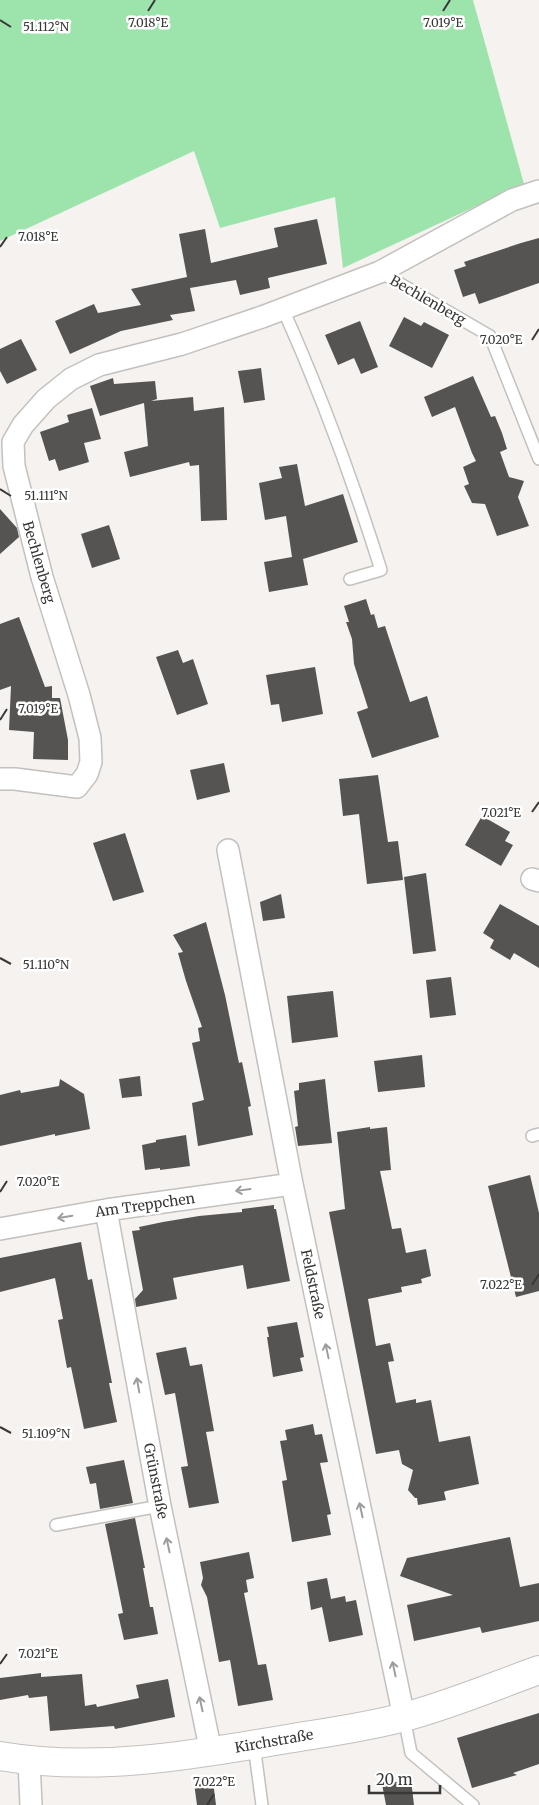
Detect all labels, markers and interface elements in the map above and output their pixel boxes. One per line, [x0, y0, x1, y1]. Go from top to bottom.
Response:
text: 7.018°E [128, 15, 168, 30]
text: 7.019°E [423, 15, 463, 30]
text: 51.112°N [23, 19, 70, 34]
text: 7.018°E [18, 229, 58, 244]
street label: Bechlenberg [387, 271, 470, 329]
text: 7.020°E [480, 332, 523, 347]
text: 51.111°N [24, 488, 69, 503]
street label: Bechlenberg [19, 519, 59, 606]
text: 7.019°E [18, 701, 58, 716]
text: 7.021°E [481, 805, 521, 820]
text: 51.110°N [23, 957, 70, 972]
text: 7.020°E [17, 1174, 60, 1189]
one-way arrow [236, 1186, 252, 1196]
street label: Am Treppchen [93, 1189, 196, 1221]
one-way arrow [58, 1213, 74, 1223]
street label: Feldstraße [297, 1247, 329, 1321]
text: 7.022°E [480, 1277, 522, 1292]
one-way arrow [322, 1344, 331, 1360]
one-way arrow [133, 1378, 142, 1394]
text: 51.109°N [22, 1426, 71, 1441]
street label: Grünstraße [140, 1442, 172, 1520]
one-way arrow [355, 1503, 365, 1519]
one-way arrow [163, 1537, 173, 1553]
text: 7.021°E [18, 1646, 58, 1661]
one-way arrow [389, 1662, 398, 1678]
one-way arrow [196, 1697, 205, 1713]
street label: Kirchstraße [233, 1725, 315, 1757]
scale bar [369, 1762, 440, 1794]
text: 20 m [376, 1770, 413, 1789]
text: 7.022°E [193, 1774, 235, 1789]

